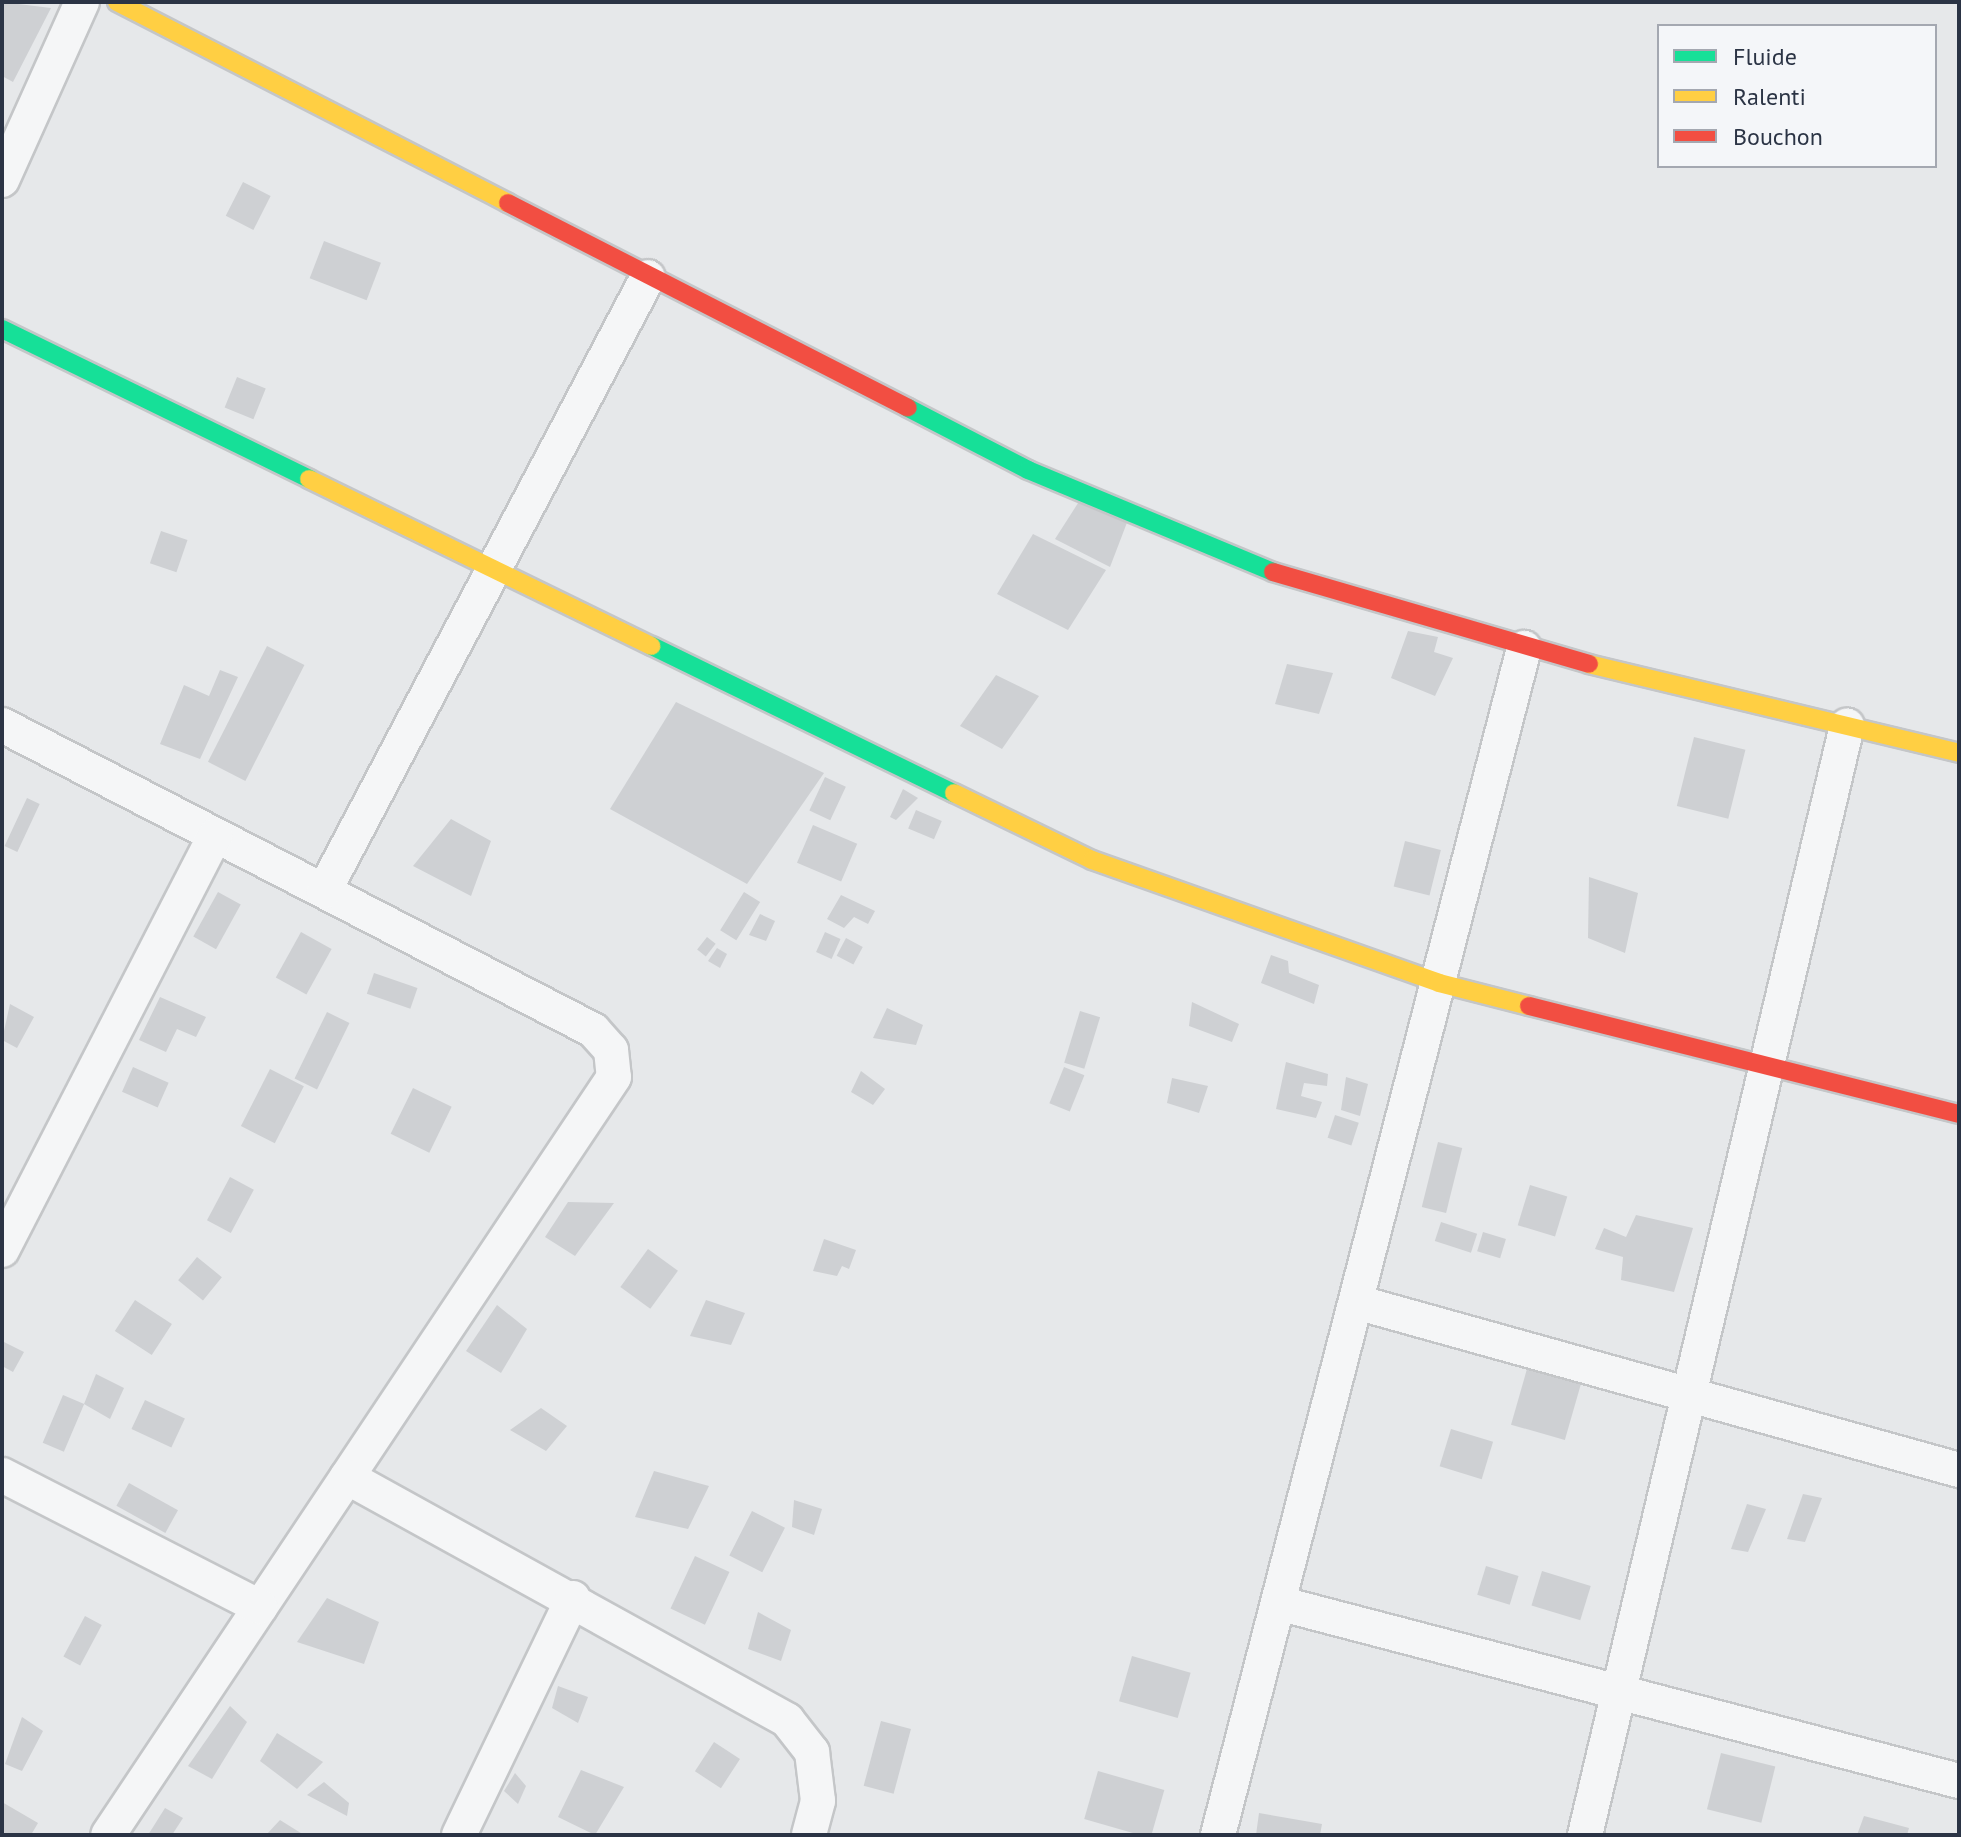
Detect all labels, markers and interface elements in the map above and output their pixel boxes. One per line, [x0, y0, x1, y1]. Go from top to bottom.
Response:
legend [1657, 24, 1937, 168]
text: Fluide [1733, 41, 1797, 72]
text: Ralenti [1733, 81, 1806, 112]
text: Bouchon [1733, 121, 1823, 152]

